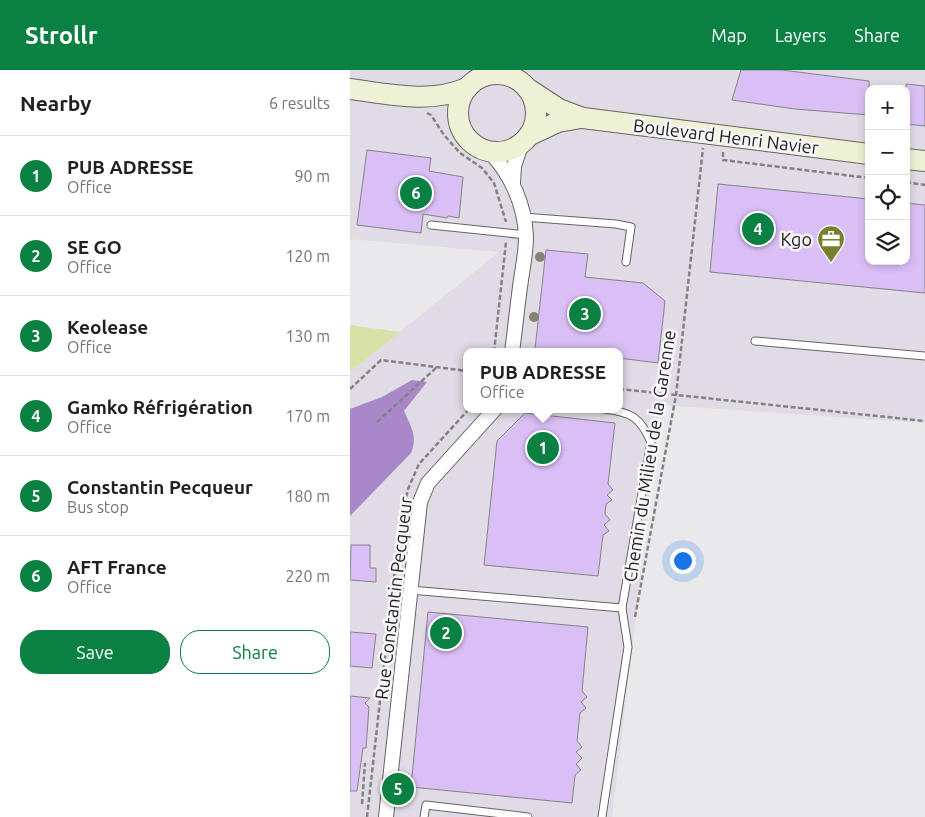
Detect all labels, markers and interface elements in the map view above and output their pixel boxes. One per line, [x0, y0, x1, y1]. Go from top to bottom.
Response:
text: Strollr [25, 22, 98, 49]
text: Map [711, 25, 747, 45]
text: Layers [775, 25, 826, 45]
text: Share [854, 25, 900, 45]
map controls [865, 85, 910, 265]
button: + [865, 85, 910, 130]
text: Nearby [20, 91, 91, 115]
text: 6 results [269, 94, 330, 112]
street label: Boulevard Henri Navier [632, 115, 820, 157]
button: − [865, 130, 910, 175]
text: PUB ADRESSE [67, 156, 193, 178]
text: 1 [31, 167, 41, 185]
text: 90 m [294, 167, 330, 185]
pin: 6 [400, 174, 432, 212]
button: locate [865, 175, 910, 220]
text: Office [67, 178, 112, 196]
pin: 4 [742, 210, 774, 248]
button: layers [865, 220, 910, 265]
office icon: Kgo [816, 224, 846, 263]
place label: Kgo [780, 229, 812, 249]
text: SE GO [67, 236, 122, 258]
text: 2 [31, 247, 41, 265]
text: 120 m [285, 247, 330, 265]
text: Office [67, 258, 112, 276]
pin: 3 [569, 295, 601, 333]
text: Keolease [67, 316, 148, 338]
text: 3 [31, 327, 41, 345]
text: 130 m [285, 327, 330, 345]
street label: Chemin du Milieu de la Garenne [619, 328, 679, 584]
text: Office [67, 338, 112, 356]
popup [463, 348, 623, 413]
text: PUB ADRESSE [480, 361, 606, 383]
text: Office [480, 383, 525, 401]
text: Gamko Réfrigération [67, 396, 253, 418]
text: 4 [31, 407, 41, 425]
text: 170 m [285, 407, 330, 425]
text: Office [67, 418, 112, 436]
pin: 1 [527, 429, 559, 467]
text: Constantin Pecqueur [67, 476, 253, 498]
text: 5 [31, 487, 41, 505]
text: 180 m [285, 487, 330, 505]
street label: Rue Constantin Pecqueur [371, 495, 415, 701]
text: Bus stop [67, 498, 129, 516]
your location [670, 548, 696, 574]
text: AFT France [67, 556, 167, 578]
text: 6 [31, 567, 41, 585]
text: 220 m [285, 567, 330, 585]
text: Office [67, 578, 112, 596]
pin: 2 [430, 614, 462, 652]
button: Save [20, 630, 170, 674]
button: Share [180, 630, 330, 674]
pin: 5 [382, 770, 414, 808]

